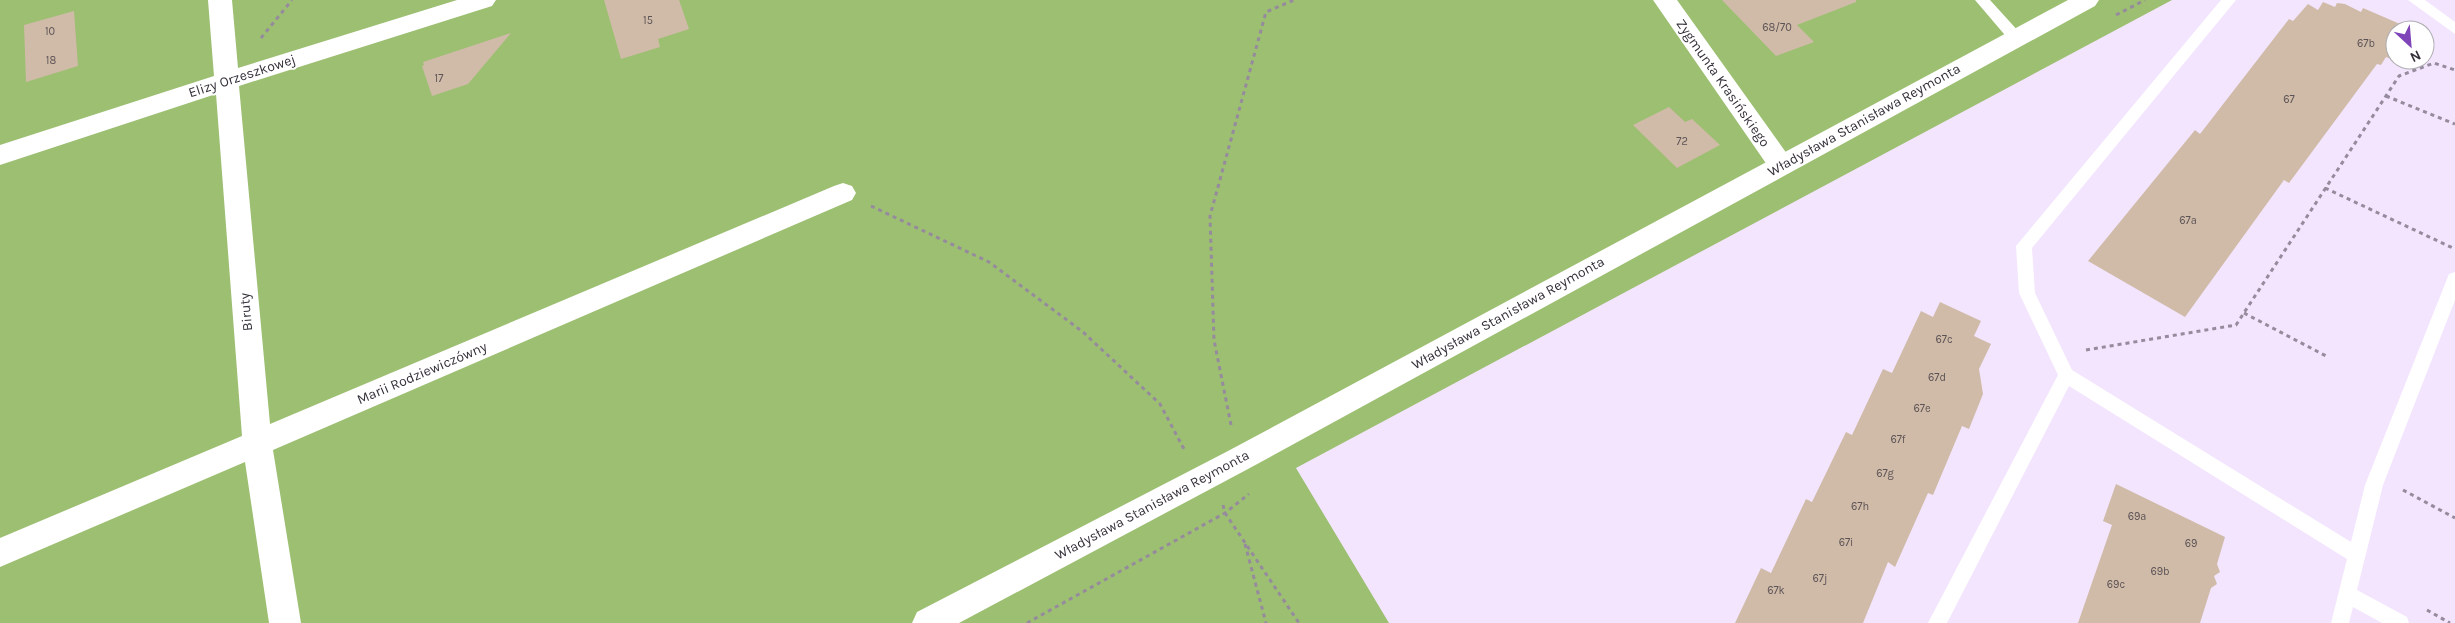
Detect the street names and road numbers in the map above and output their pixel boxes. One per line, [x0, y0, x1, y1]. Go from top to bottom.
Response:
street label: Zygmunta Krasińskiego [1672, 16, 1774, 150]
street label: Elizy Orzeszkowej [186, 51, 298, 101]
street label: Władysława Stanisława Reymonta [1765, 60, 1963, 180]
street label: Władysława Stanisława Reymonta [1409, 253, 1607, 373]
street label: Biruty [236, 292, 256, 332]
street label: Marii Rodziewiczówny [354, 338, 490, 408]
street label: Władysława Stanisława Reymonta [1052, 446, 1252, 564]

